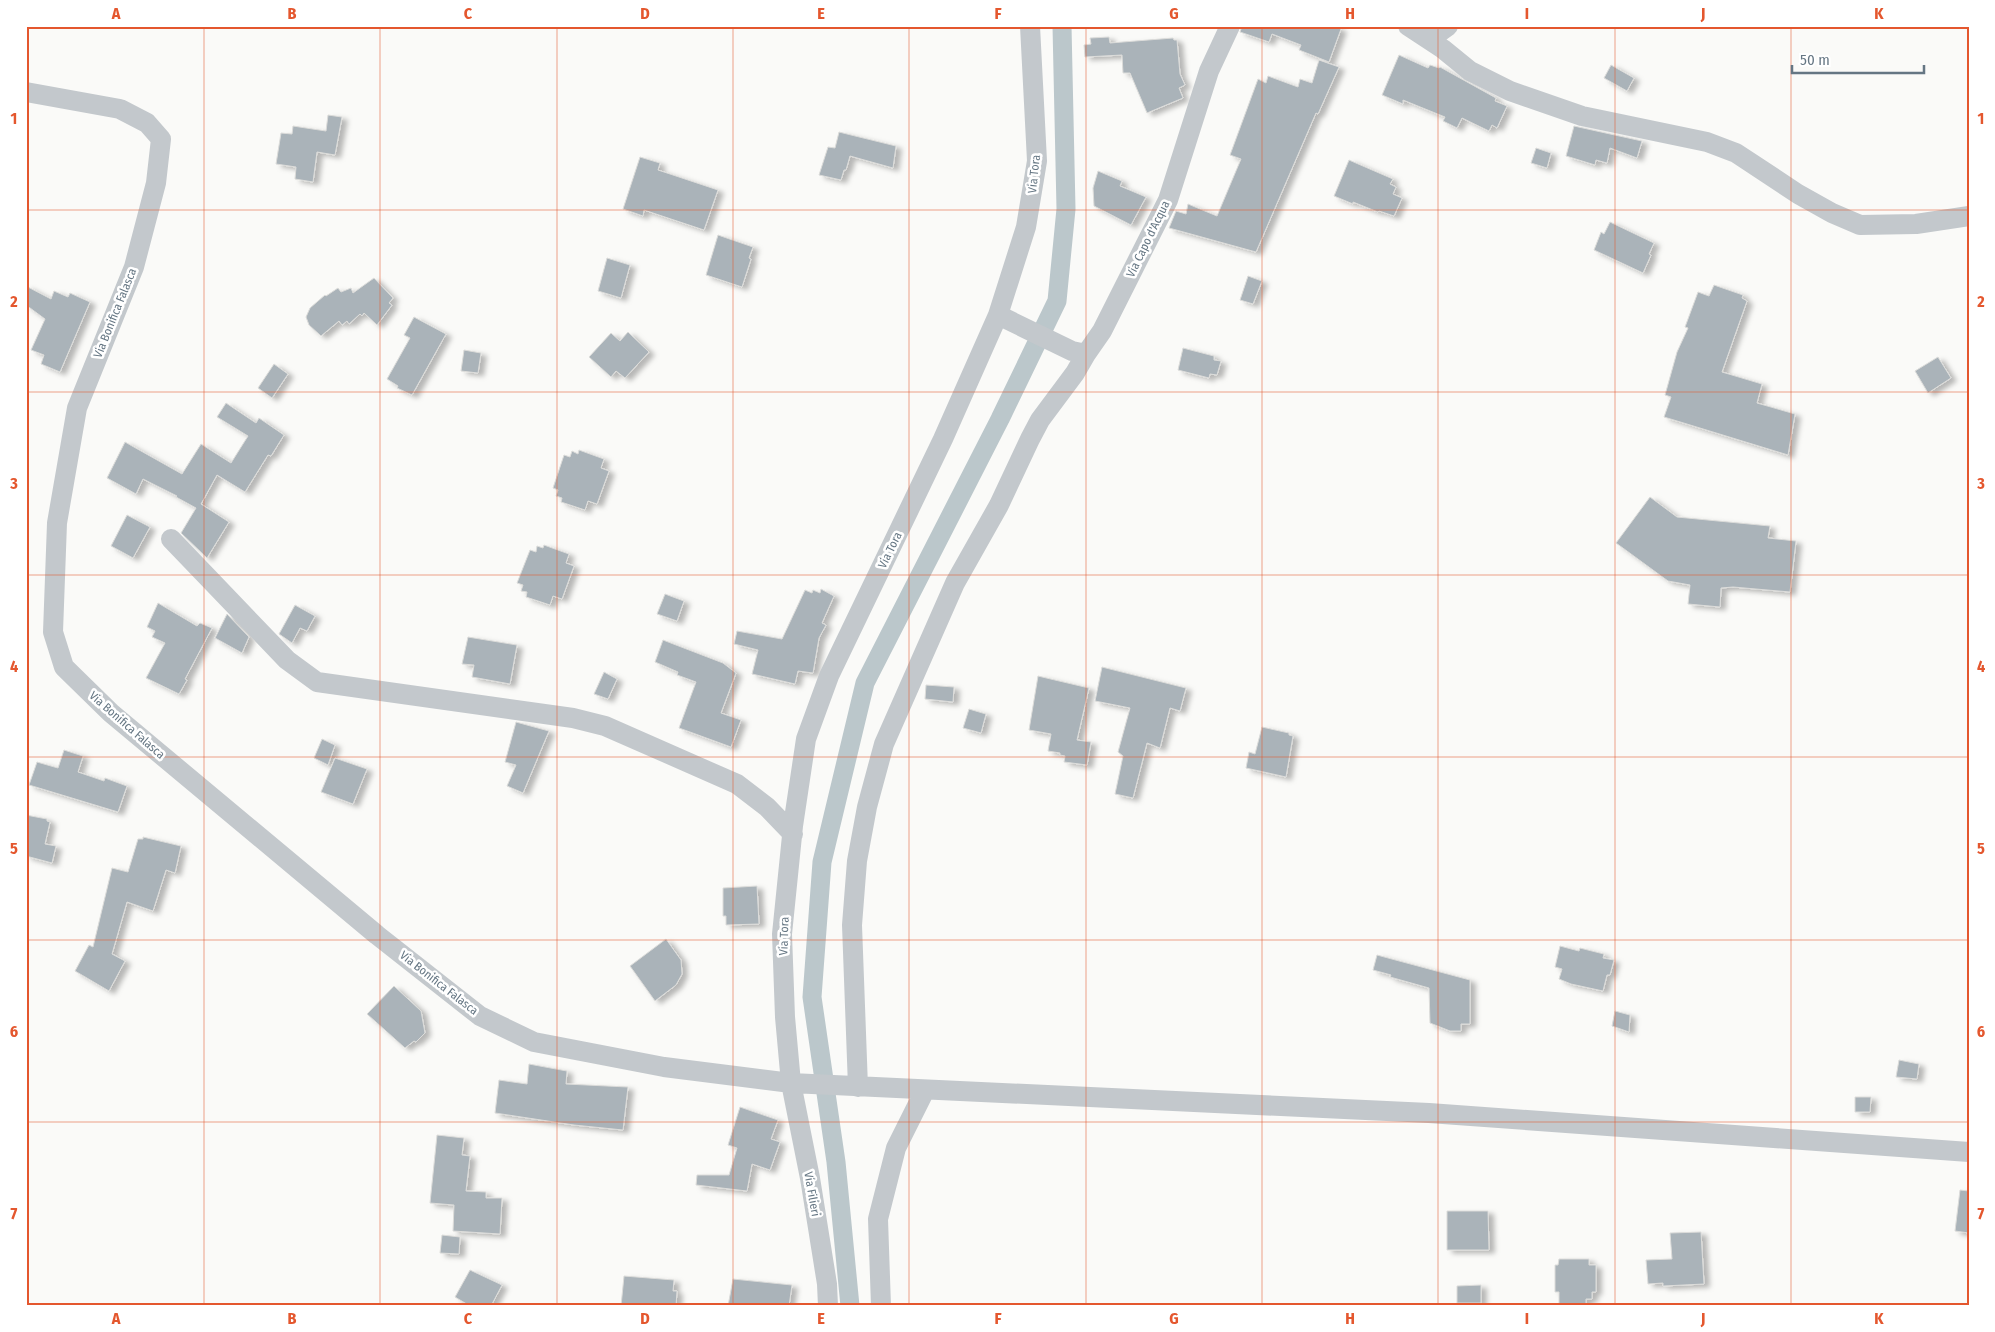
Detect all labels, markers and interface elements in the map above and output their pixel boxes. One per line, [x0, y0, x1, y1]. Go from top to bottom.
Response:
text: A [111, 4, 121, 23]
text: B [288, 4, 297, 23]
text: C [464, 4, 473, 23]
text: D [640, 4, 650, 23]
text: E [817, 4, 825, 23]
text: F [994, 4, 1002, 23]
text: G [1169, 4, 1179, 23]
text: H [1345, 4, 1355, 23]
text: I [1525, 4, 1529, 23]
text: J [1700, 4, 1705, 23]
text: K [1874, 4, 1884, 23]
scale bar [1792, 42, 1925, 74]
text: 50 m [1800, 51, 1830, 69]
text: 1 [11, 109, 17, 128]
text: 1 [1978, 109, 1984, 128]
street label: Via Tora [1025, 154, 1043, 194]
street label: Via Capo d'Acqua [1123, 198, 1173, 280]
street label: Via Bonifica Falasca [91, 266, 139, 360]
text: 2 [9, 292, 18, 311]
text: 2 [1976, 292, 1985, 311]
text: 3 [9, 474, 18, 493]
text: 3 [1976, 474, 1985, 493]
street label: Via Tora [875, 529, 905, 570]
text: 4 [10, 657, 18, 676]
text: 4 [1977, 657, 1985, 676]
street label: Via Bonifica Falasca [86, 688, 168, 762]
text: 5 [10, 839, 18, 858]
text: 5 [1977, 839, 1985, 858]
street label: Via Tora [776, 916, 792, 956]
street label: Via Bonifica Falasca [397, 948, 481, 1018]
text: 6 [10, 1022, 18, 1041]
text: 6 [1977, 1022, 1985, 1041]
street label: Via Filieri [801, 1171, 823, 1217]
text: 7 [11, 1204, 18, 1223]
text: 7 [1978, 1204, 1985, 1223]
text: A [111, 1309, 121, 1328]
text: B [288, 1309, 297, 1328]
text: C [464, 1309, 473, 1328]
text: D [640, 1309, 650, 1328]
text: E [817, 1309, 825, 1328]
text: F [994, 1309, 1002, 1328]
text: G [1169, 1309, 1179, 1328]
text: H [1345, 1309, 1355, 1328]
text: I [1525, 1309, 1529, 1328]
text: J [1700, 1309, 1705, 1328]
text: K [1874, 1309, 1884, 1328]

